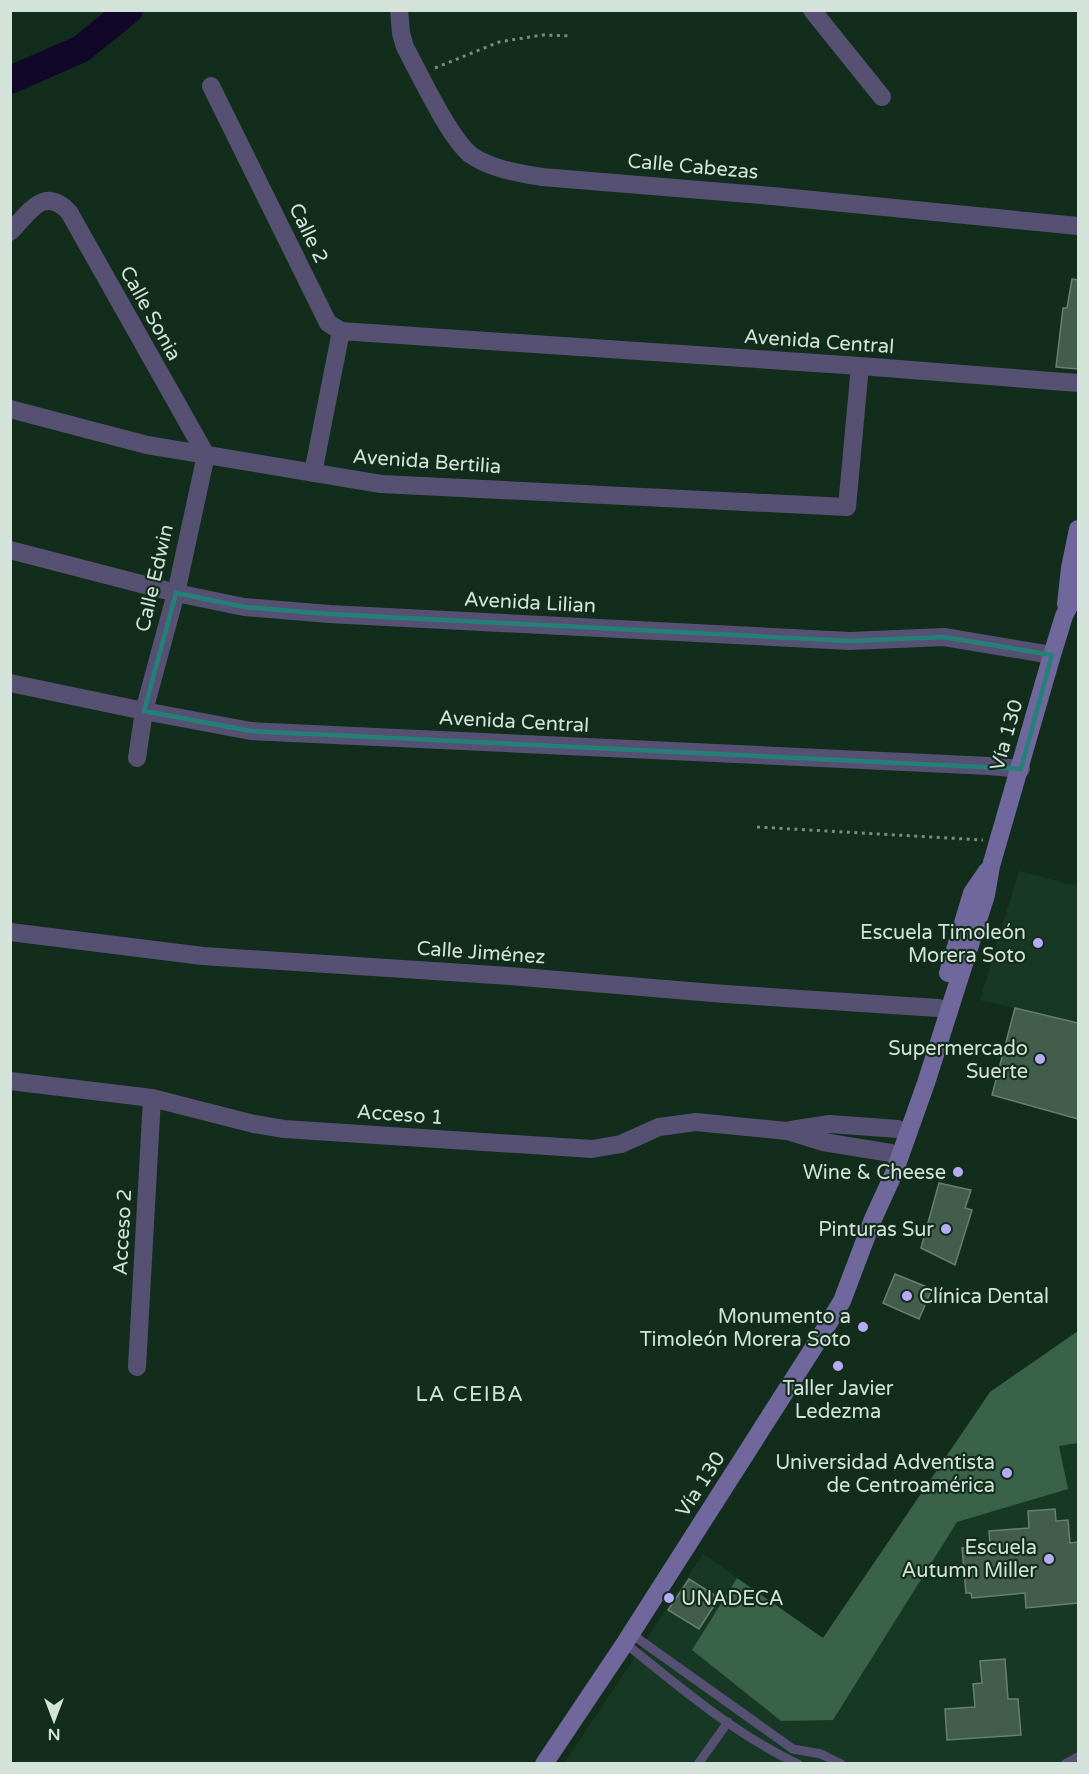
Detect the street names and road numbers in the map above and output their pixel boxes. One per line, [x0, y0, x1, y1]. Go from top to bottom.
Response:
street label: Calle Cabezas [626, 149, 759, 185]
street label: Calle 2 [283, 199, 333, 268]
street label: Calle Sonia [114, 262, 186, 365]
street label: Avenida Central [743, 325, 895, 359]
street label: Avenida Bertilia [352, 445, 502, 479]
street label: Calle Edwin [131, 522, 179, 634]
street label: Avenida Lilian [463, 588, 597, 618]
street label: Vía 130 [985, 697, 1029, 774]
street label: Avenida Central [438, 706, 590, 738]
street label: Calle Jiménez [416, 937, 546, 969]
street label: Acceso 1 [356, 1100, 444, 1130]
street label: Acceso 2 [109, 1188, 137, 1276]
street label: Vía 130 [671, 1447, 731, 1522]

